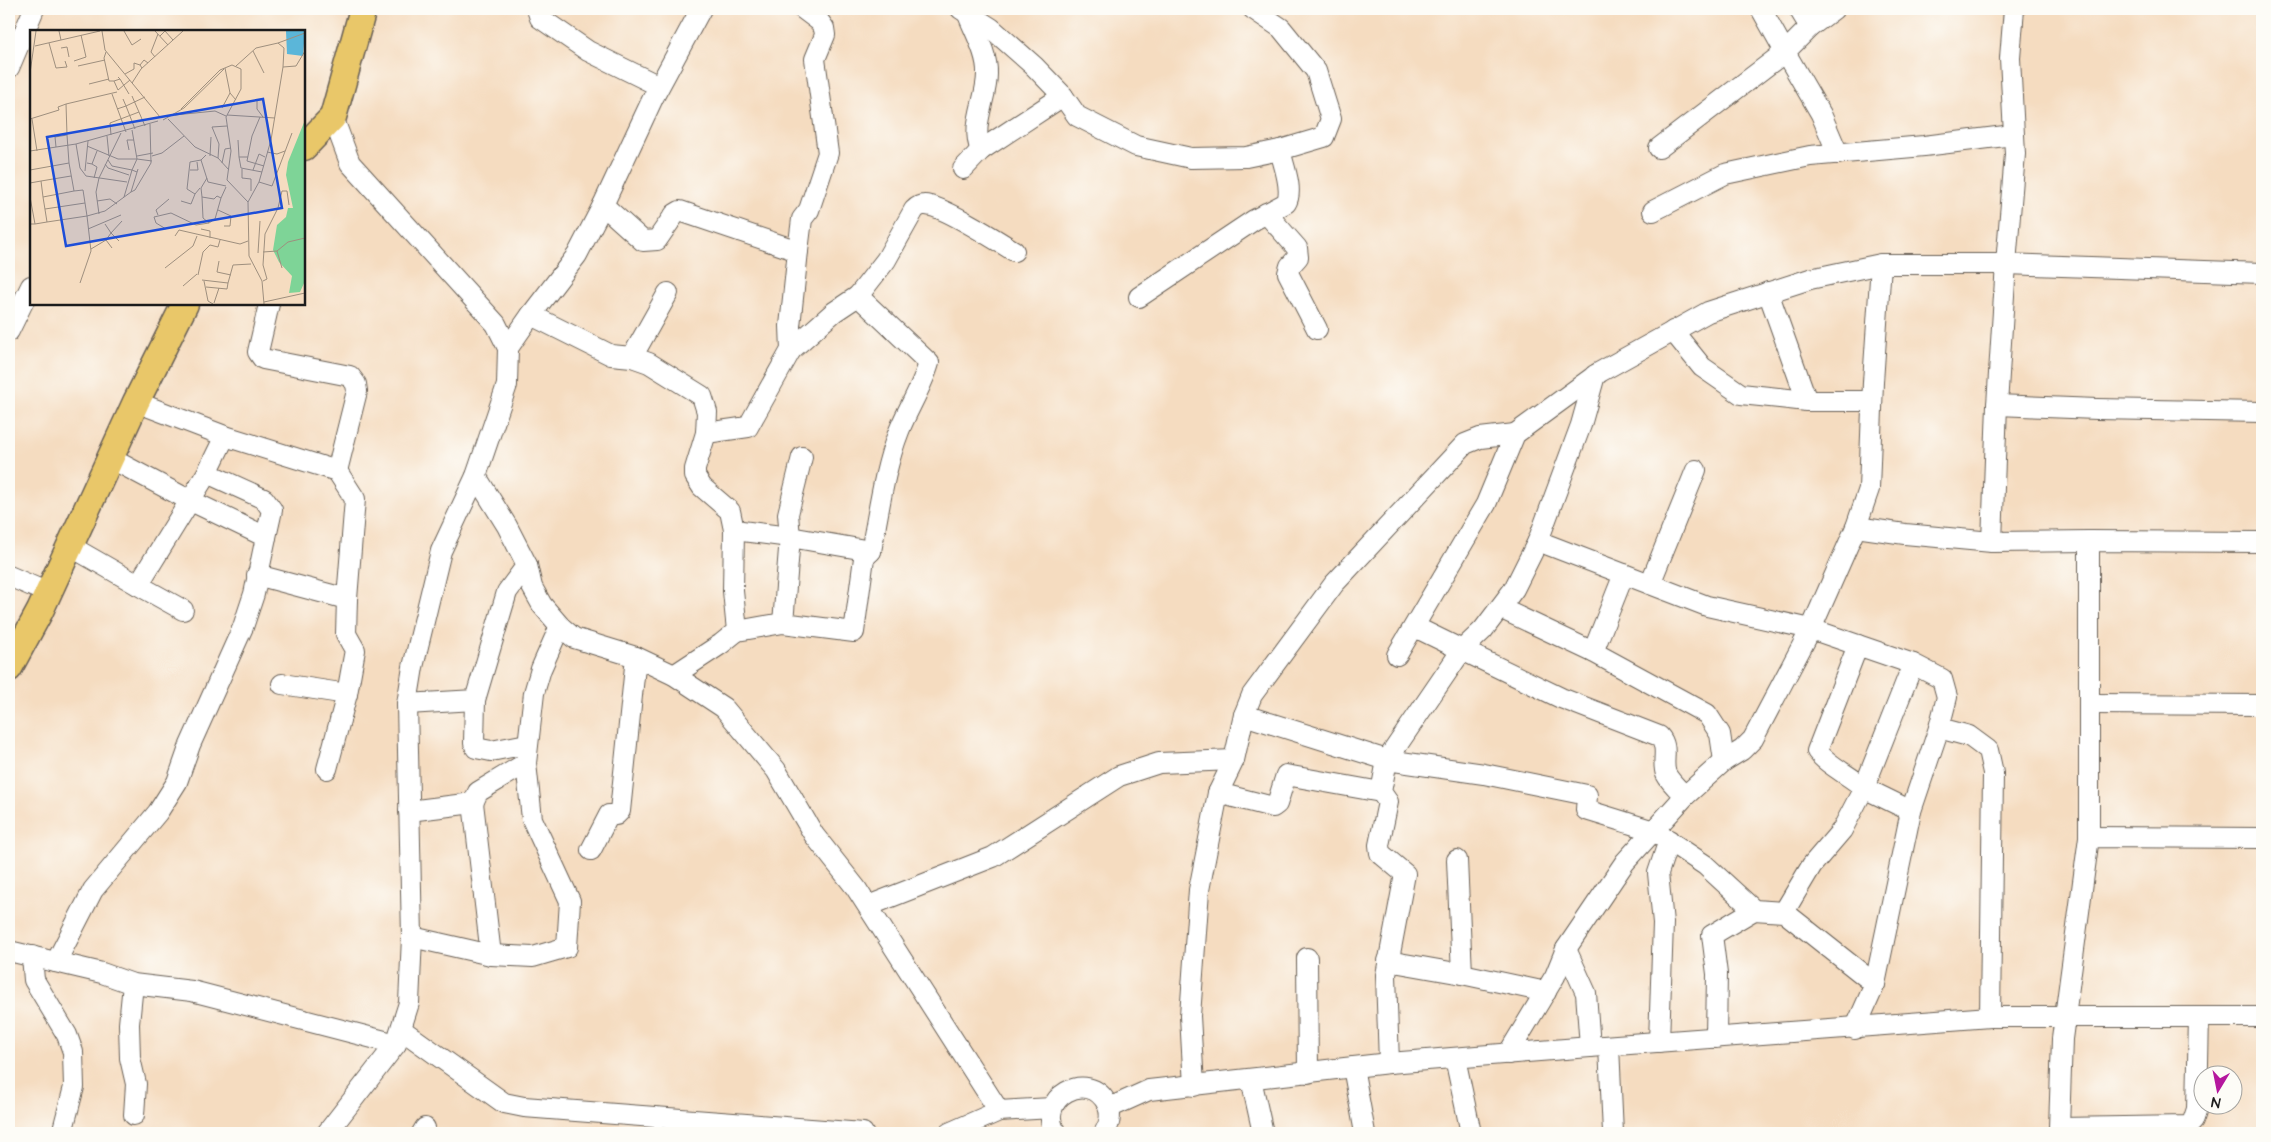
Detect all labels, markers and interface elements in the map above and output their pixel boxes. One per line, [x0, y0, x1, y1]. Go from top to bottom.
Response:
inset map [30, 30, 305, 305]
north arrow [2194, 1064, 2244, 1114]
text: N [2210, 1091, 2222, 1112]

